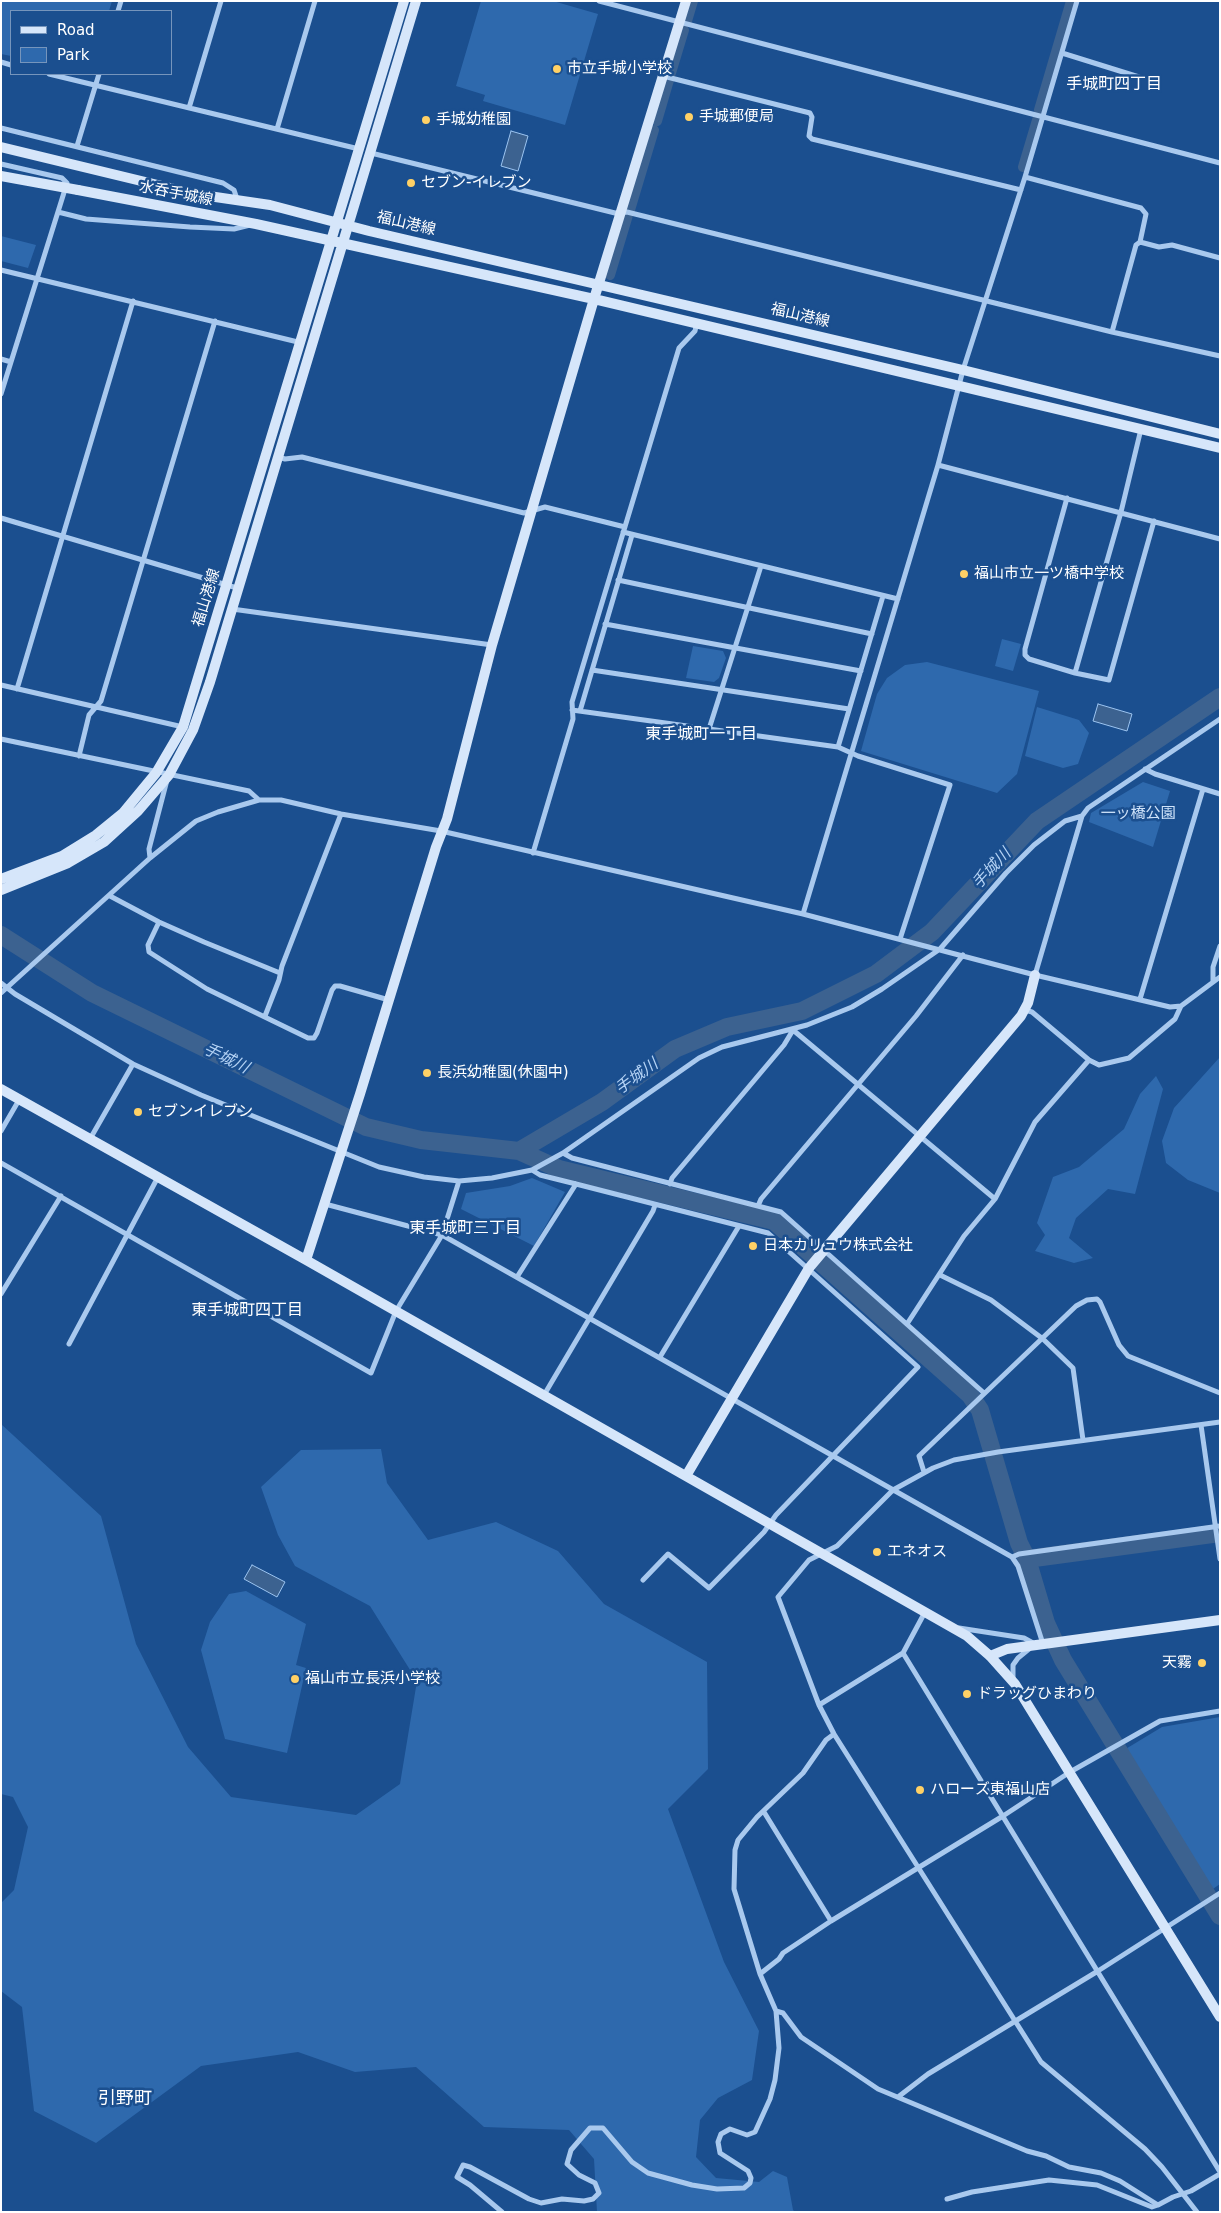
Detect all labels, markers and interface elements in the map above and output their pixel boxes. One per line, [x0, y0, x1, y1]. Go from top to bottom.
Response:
legend [10, 10, 172, 75]
text: Road [57, 21, 95, 39]
text: Park [57, 46, 89, 64]
place label: 市立手城小学校 [567, 60, 672, 78]
marker: 市立手城小学校 [551, 63, 563, 75]
district label: 手城町四丁目 [1066, 75, 1162, 95]
place label: 手城郵便局 [699, 108, 774, 126]
place label: 手城幼稚園 [436, 111, 511, 129]
marker: 手城郵便局 [683, 111, 695, 123]
marker: 手城幼稚園 [420, 114, 432, 126]
place label: セブン-イレブン [421, 174, 531, 192]
marker: セブン-イレブン [405, 177, 417, 189]
street label: 水呑手城線 [137, 178, 215, 210]
street label: 福山港線 [375, 208, 437, 240]
street label: 福山港線 [769, 300, 831, 332]
place label: 福山市立一ツ橋中学校 [974, 565, 1124, 583]
street label: 福山港線 [190, 567, 224, 629]
marker: 福山市立一ツ橋中学校 [958, 568, 970, 580]
district label: 東手城町一丁目 [645, 725, 757, 745]
park label: 一ッ橋公園 [1101, 805, 1175, 823]
water label: 手城川 [969, 845, 1015, 893]
water label: 手城川 [200, 1040, 252, 1078]
water label: 手城川 [612, 1055, 662, 1099]
place label: 長浜幼稚園(休園中) [437, 1064, 569, 1082]
marker: 長浜幼稚園(休園中) [421, 1067, 433, 1079]
place label: セブンイレブン [148, 1103, 253, 1121]
marker: セブンイレブン [132, 1106, 144, 1118]
district label: 東手城町三丁目 [409, 1219, 521, 1239]
place label: 日本カリュウ株式会社 [763, 1237, 913, 1255]
marker: 日本カリュウ株式会社 [747, 1240, 759, 1252]
district label: 東手城町四丁目 [191, 1301, 303, 1321]
place label: エネオス [887, 1543, 947, 1561]
marker: エネオス [871, 1546, 883, 1558]
place label: 天霧 [1162, 1654, 1192, 1672]
marker: 天霧 [1196, 1657, 1208, 1669]
place label: 福山市立長浜小学校 [305, 1670, 440, 1688]
marker: 福山市立長浜小学校 [289, 1673, 301, 1685]
place label: ドラッグひまわり [977, 1685, 1097, 1703]
marker: ドラッグひまわり [961, 1688, 973, 1700]
place label: ハローズ東福山店 [930, 1781, 1050, 1799]
marker: ハローズ東福山店 [914, 1784, 926, 1796]
district label: 引野町 [98, 2088, 152, 2110]

